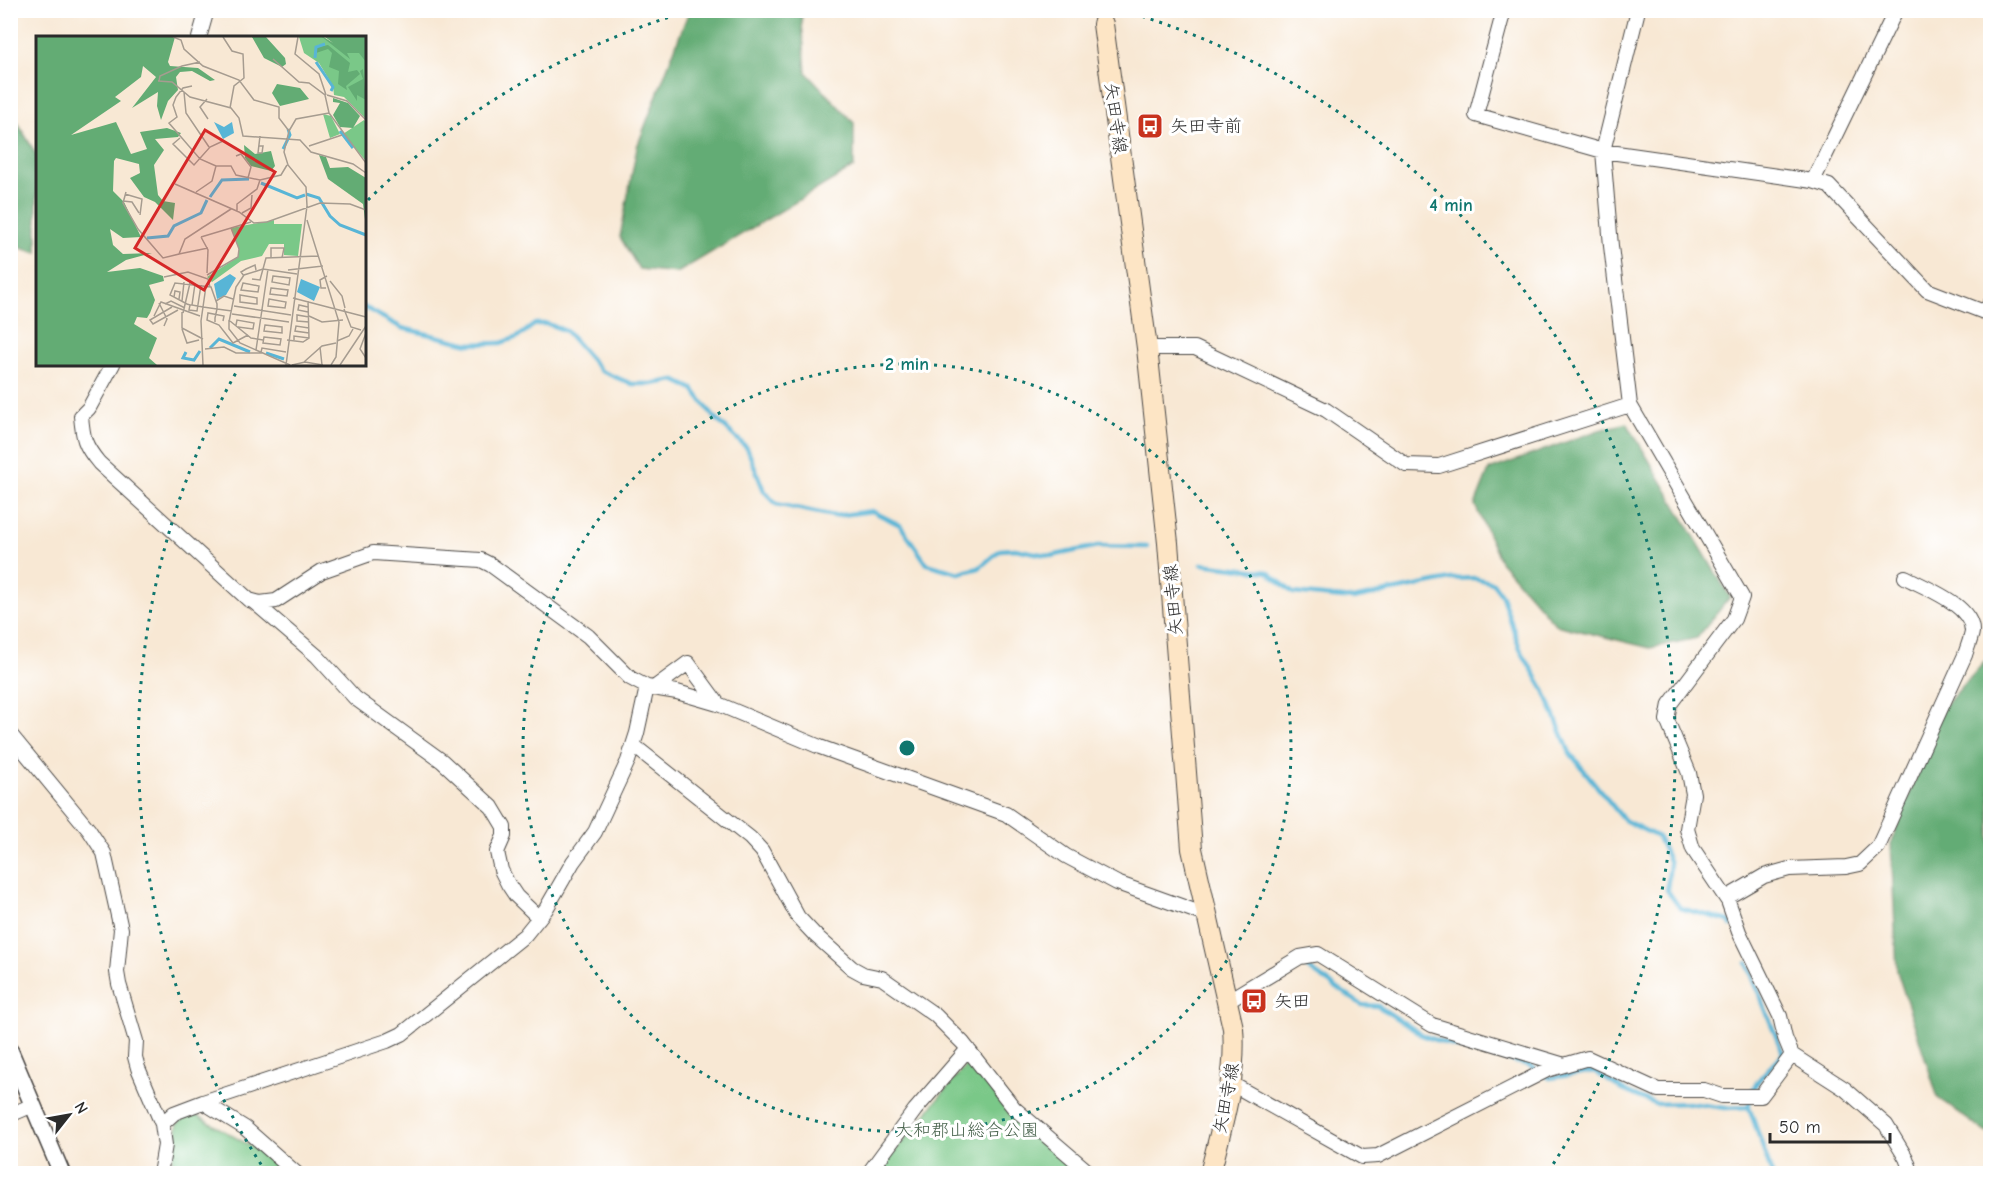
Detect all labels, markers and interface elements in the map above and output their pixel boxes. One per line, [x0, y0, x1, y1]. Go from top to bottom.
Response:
inset map [36, 36, 366, 366]
street label: 矢田寺線 [1100, 81, 1131, 155]
bus stop icon: 矢田寺前 [1135, 111, 1165, 141]
place label: 矢田寺前 [1170, 116, 1242, 137]
text: 4 min [1429, 195, 1473, 216]
text: 2 min [885, 354, 929, 375]
street label: 矢田寺線 [1160, 563, 1187, 637]
centre of rings [897, 738, 917, 758]
bus stop icon: 矢田 [1239, 986, 1269, 1016]
place label: 矢田 [1274, 991, 1310, 1012]
street label: 矢田寺線 [1209, 1061, 1244, 1135]
north arrow [39, 1085, 99, 1145]
text: N [71, 1099, 91, 1117]
scale bar [1770, 1106, 1890, 1144]
text: 50 m [1779, 1117, 1821, 1138]
park label: 大和郡山総合公園 [895, 1120, 1039, 1141]

